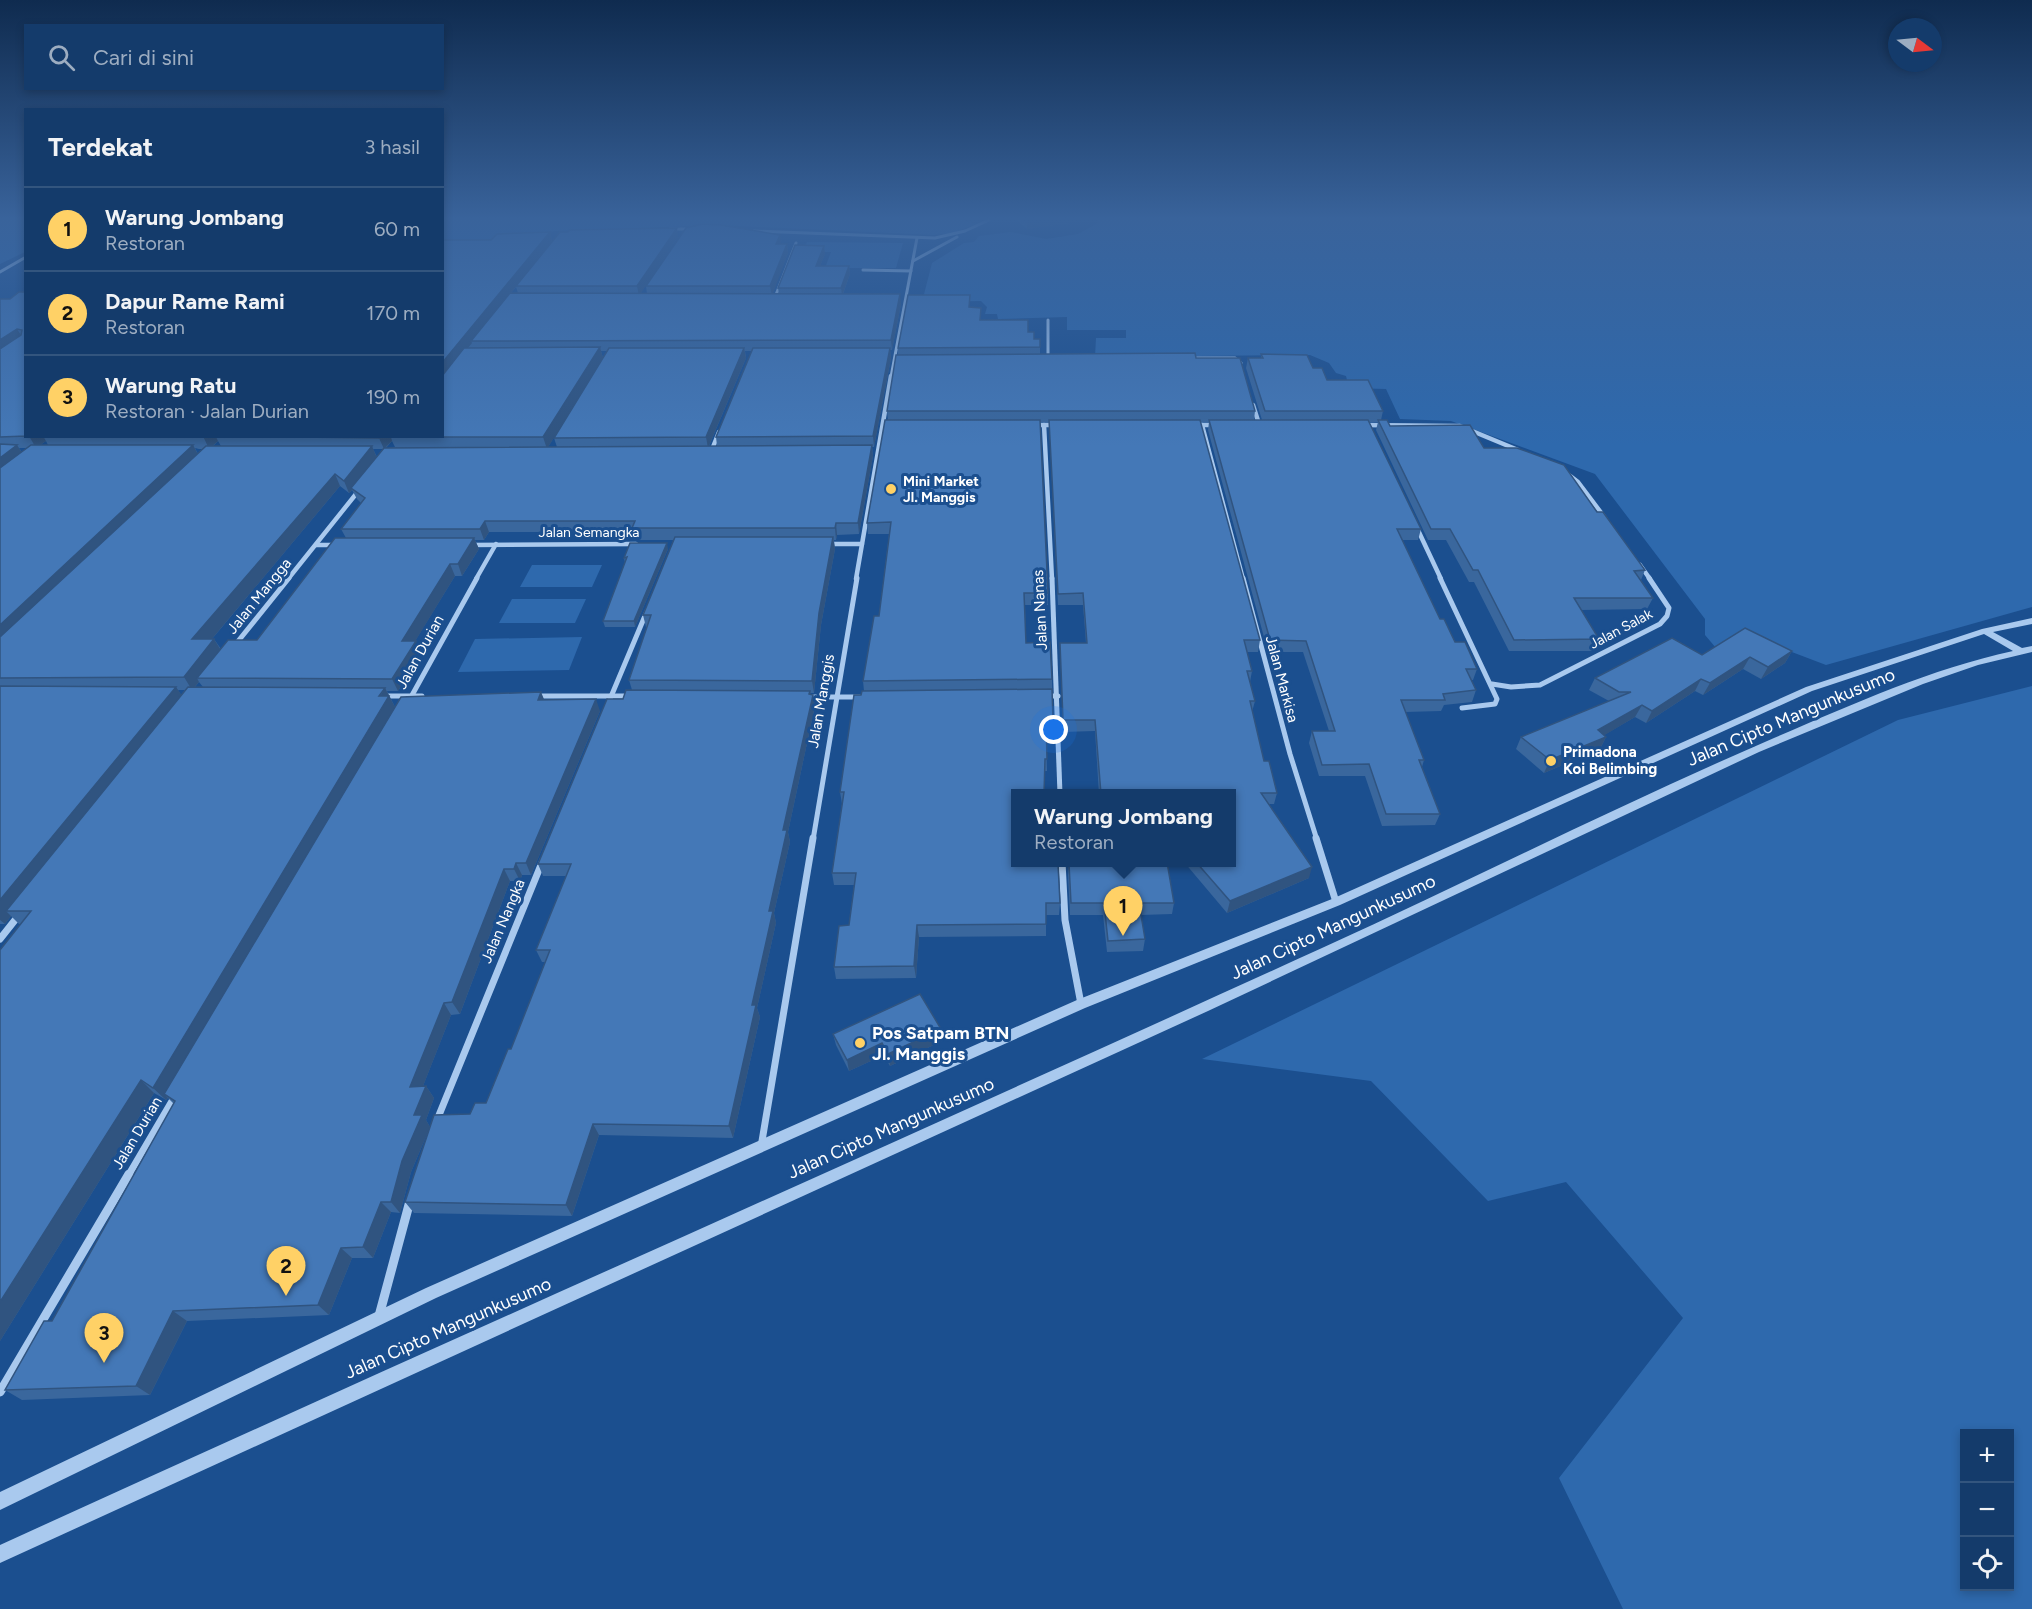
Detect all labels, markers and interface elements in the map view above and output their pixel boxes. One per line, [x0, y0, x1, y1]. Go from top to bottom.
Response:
north arrow [1888, 18, 1942, 72]
search box [24, 24, 444, 90]
icon: search [45, 41, 78, 74]
text: Cari di sini [93, 44, 194, 71]
text: Terdekat [48, 131, 153, 163]
text: 3 hasil [364, 135, 420, 159]
text: Warung Jombang [105, 204, 284, 231]
text: 1 [63, 217, 72, 241]
text: 60 m [374, 217, 420, 241]
text: Restoran [105, 231, 185, 255]
text: Dapur Rame Rami [105, 288, 285, 315]
text: 2 [62, 301, 73, 325]
text: 170 m [366, 301, 420, 325]
text: Restoran [105, 315, 185, 339]
text: Warung Ratu [105, 372, 237, 399]
text: 3 [62, 385, 73, 409]
text: 190 m [366, 385, 420, 409]
text: Restoran · Jalan Durian [105, 399, 309, 423]
place label: Mini Market Jl. Manggis [903, 473, 979, 506]
marker: Mini Market Jl. Manggis [884, 482, 898, 496]
street label: Jalan Semangka [539, 524, 639, 541]
street label: Jalan Mangga [223, 554, 295, 638]
street label: Jalan Nanas [1029, 569, 1051, 651]
street label: Jalan Salak [1587, 605, 1655, 653]
street label: Jalan Durian [392, 612, 448, 692]
street label: Jalan Markisa [1262, 634, 1302, 724]
street label: Jalan Manggis [804, 653, 838, 749]
street label: Jalan Cipto Mangunkusumo [1684, 663, 1898, 771]
your location [1039, 715, 1068, 744]
place label: Primadona Koi Belimbing [1563, 743, 1657, 778]
marker: Primadona Koi Belimbing [1544, 754, 1558, 768]
popup [1011, 789, 1236, 867]
text: Warung Jombang [1034, 803, 1213, 830]
text: Restoran [1034, 830, 1114, 854]
street label: Jalan Cipto Mangunkusumo [1227, 870, 1439, 984]
street label: Jalan Nangka [477, 876, 529, 966]
pin: 1 [1104, 886, 1142, 936]
place label: Pos Satpam BTN Jl. Manggis [872, 1022, 1009, 1065]
marker: Pos Satpam BTN Jl. Manggis [853, 1036, 867, 1050]
street label: Jalan Cipto Mangunkusumo [784, 1072, 998, 1184]
street label: Jalan Durian [108, 1093, 166, 1173]
pin: 2 [266, 1246, 306, 1296]
street label: Jalan Cipto Mangunkusumo [341, 1272, 555, 1384]
pin: 3 [84, 1314, 124, 1363]
map controls [1960, 1429, 2014, 1591]
button: + [1960, 1429, 2014, 1483]
button: − [1960, 1483, 2014, 1537]
button: locate [1960, 1537, 2014, 1591]

